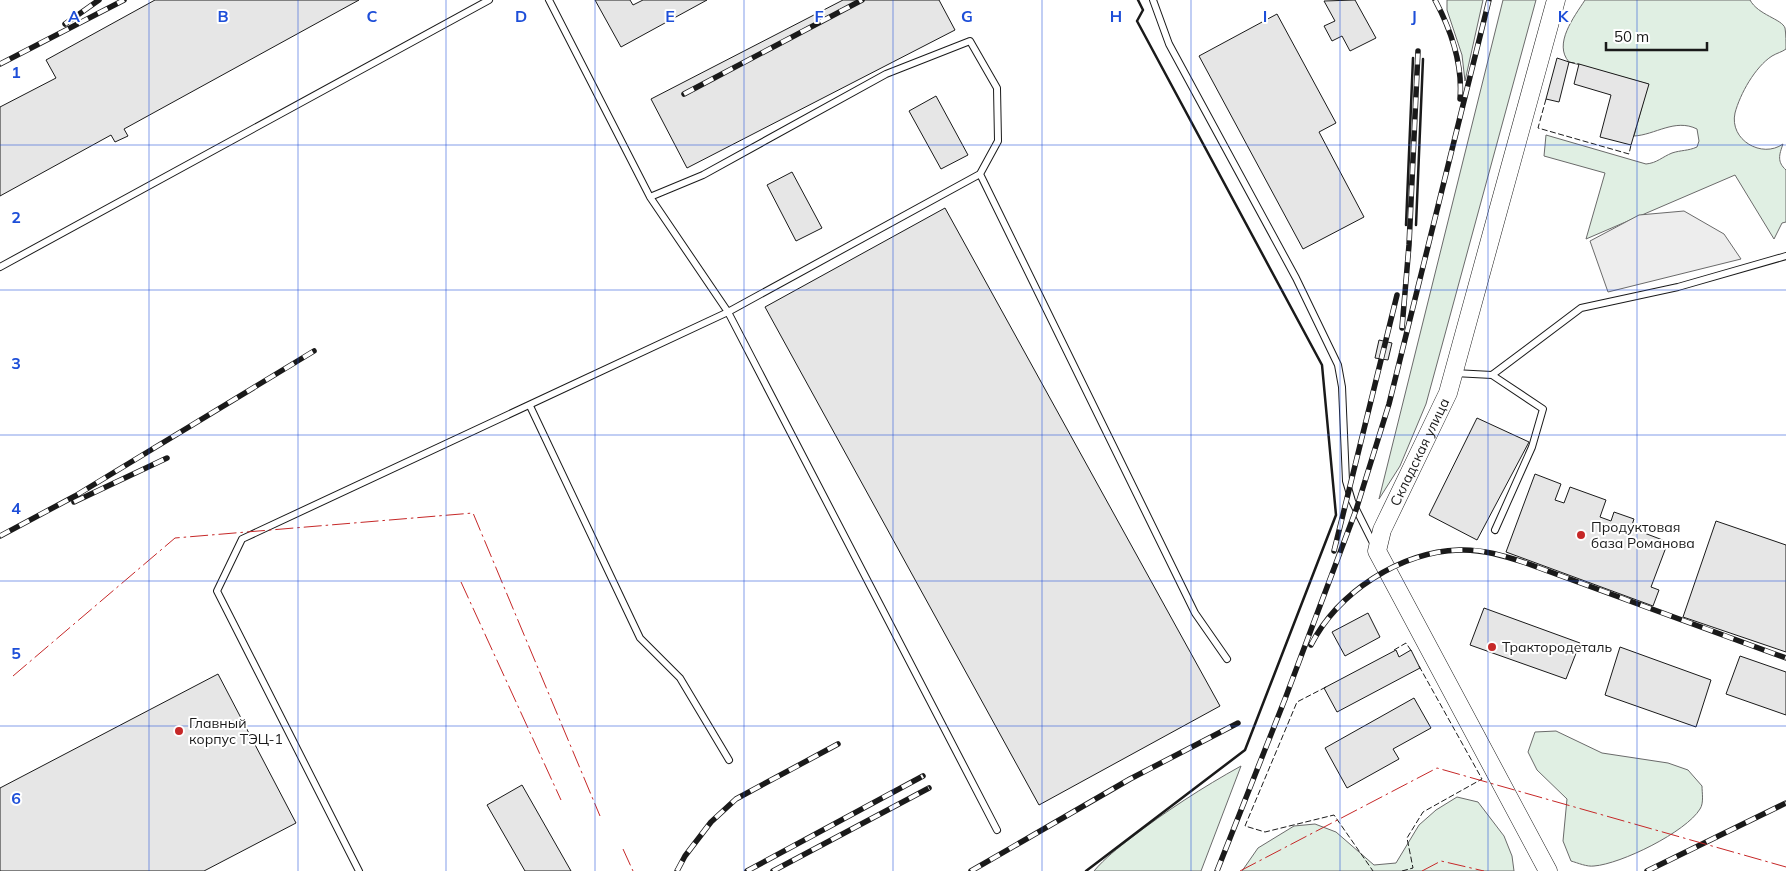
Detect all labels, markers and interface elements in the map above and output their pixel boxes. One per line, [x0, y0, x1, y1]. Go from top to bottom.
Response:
text: A [68, 6, 80, 26]
text: B [217, 6, 229, 26]
text: C [367, 6, 378, 26]
text: D [515, 6, 527, 26]
text: E [665, 6, 675, 26]
text: F [814, 6, 824, 26]
text: G [961, 6, 973, 26]
text: H [1110, 6, 1122, 26]
text: I [1263, 6, 1267, 26]
text: J [1411, 6, 1417, 26]
text: K [1558, 6, 1570, 26]
scale bar [1606, 20, 1707, 52]
text: 50 m [1614, 27, 1649, 46]
text: 1 [11, 62, 21, 82]
text: 2 [11, 207, 21, 227]
text: 3 [11, 353, 21, 373]
street label: Складская улица [1386, 395, 1453, 509]
text: 4 [11, 498, 21, 518]
place label: Продуктовая база Романова [1591, 518, 1695, 552]
marker: Продуктовая база Романова [1575, 529, 1587, 541]
place label: Трактородеталь [1502, 638, 1613, 656]
marker: Трактородеталь [1486, 641, 1498, 653]
text: 5 [11, 643, 21, 663]
place label: Главный корпус ТЭЦ-1 [189, 714, 283, 748]
marker: Главный корпус ТЭЦ-1 [173, 725, 185, 737]
text: 6 [11, 788, 21, 808]

